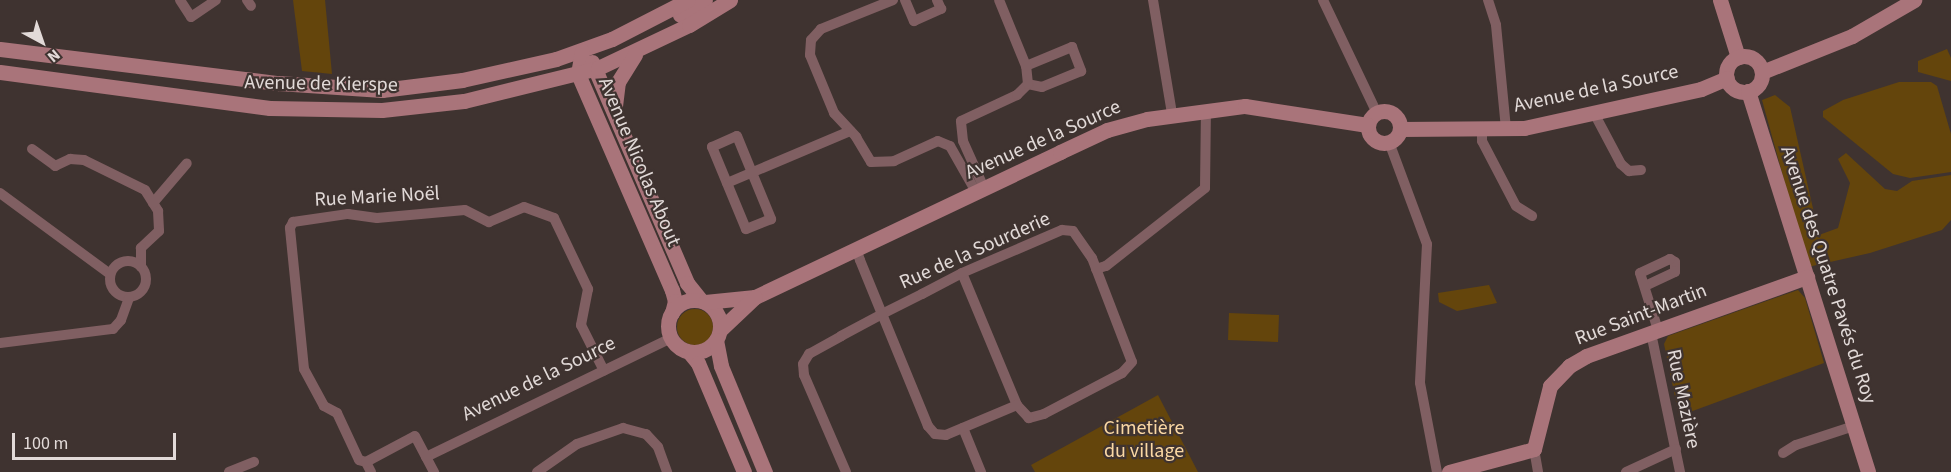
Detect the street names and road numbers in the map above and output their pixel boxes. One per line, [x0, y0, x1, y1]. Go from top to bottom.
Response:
street label: Avenue de la Source [1512, 60, 1680, 118]
street label: Avenue de Kierspe [244, 71, 398, 97]
street label: Avenue Nicolas About [593, 74, 685, 250]
street label: Avenue de la Source [962, 95, 1124, 185]
street label: Avenue des Quatre Pavés du Roy [1775, 143, 1881, 407]
street label: Rue Marie Noël [314, 182, 440, 212]
street label: Rue de la Sourderie [896, 207, 1054, 295]
street label: Rue Saint-Martin [1572, 279, 1710, 351]
street label: Avenue de la Source [458, 331, 620, 427]
street label: Rue Mazière [1661, 347, 1705, 451]

